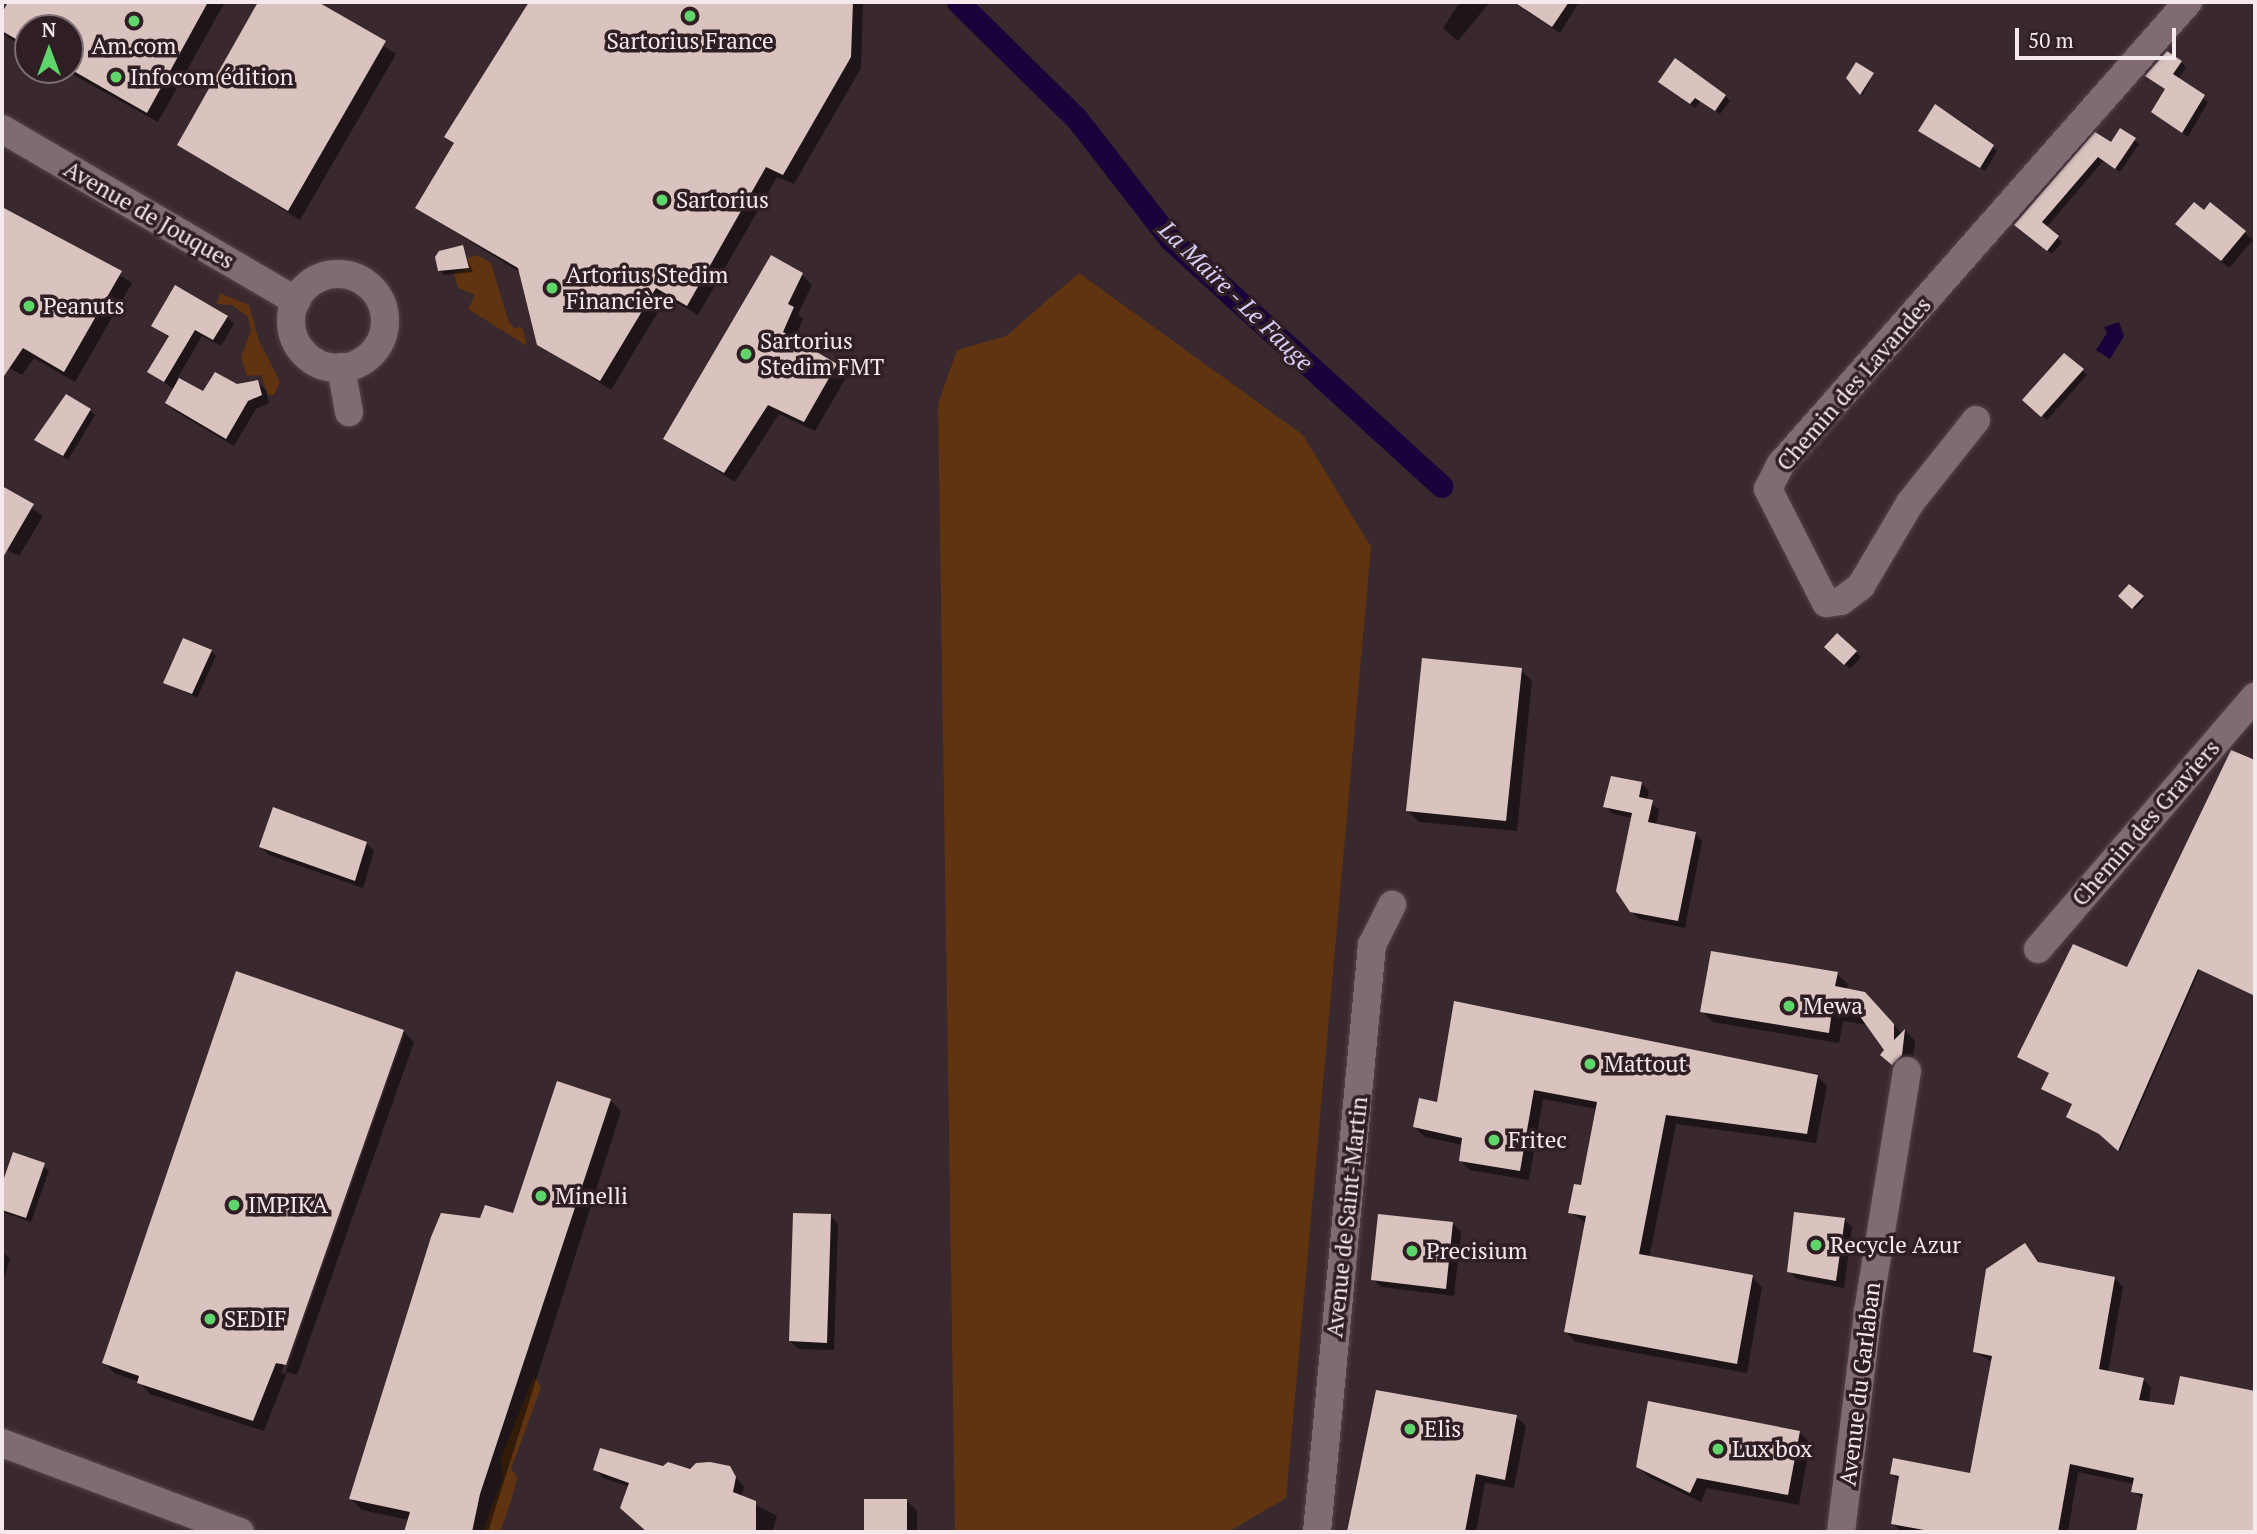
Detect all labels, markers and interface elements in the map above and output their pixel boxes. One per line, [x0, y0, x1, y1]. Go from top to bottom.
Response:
marker: Sartorius France [682, 8, 698, 24]
marker: Am.com [126, 13, 142, 29]
north arrow [14, 14, 84, 84]
scale bar [2019, 14, 2180, 58]
text: N [42, 17, 56, 42]
text: 50 m [2028, 26, 2074, 54]
place label: Sartorius France [606, 27, 774, 55]
place label: Am.com [92, 32, 176, 60]
place label: Infocom édition [130, 63, 293, 91]
marker: Infocom édition [108, 69, 124, 85]
street label: Avenue de Jouques [59, 155, 239, 275]
place label: Sartorius [676, 186, 769, 214]
marker: Sartorius [654, 192, 670, 208]
water label: La Maïre - Le Fauge [1152, 215, 1320, 377]
place label: Artorius Stedim Financière [566, 261, 728, 315]
marker: Artorius Stedim Financière [544, 280, 560, 296]
street label: Chemin des Lavandes [1771, 291, 1937, 477]
place label: Peanuts [43, 292, 125, 320]
marker: Peanuts [21, 298, 37, 314]
place label: Sartorius Stedim FMT [760, 327, 884, 381]
marker: Sartorius Stedim FMT [738, 346, 754, 362]
street label: Chemin des Graviers [2066, 734, 2226, 912]
place label: Mewa [1803, 992, 1863, 1020]
marker: Mewa [1781, 998, 1797, 1014]
place label: Mattout [1604, 1050, 1687, 1078]
marker: Mattout [1582, 1056, 1598, 1072]
street label: Avenue de Saint-Martin [1321, 1095, 1373, 1339]
place label: Fritec [1508, 1126, 1567, 1154]
marker: Fritec [1486, 1132, 1502, 1148]
place label: Minelli [555, 1182, 628, 1210]
marker: Minelli [533, 1188, 549, 1204]
place label: IMPIKA [248, 1191, 328, 1219]
marker: IMPIKA [226, 1197, 242, 1213]
place label: Recycle Azur [1830, 1231, 1961, 1259]
place label: Precisium [1426, 1237, 1528, 1265]
marker: Recycle Azur [1808, 1237, 1824, 1253]
marker: Precisium [1404, 1243, 1420, 1259]
street label: Avenue du Garlaban [1834, 1281, 1886, 1487]
place label: SEDIF [224, 1305, 287, 1333]
marker: SEDIF [202, 1311, 218, 1327]
place label: Elis [1424, 1415, 1461, 1443]
marker: Elis [1402, 1421, 1418, 1437]
place label: Lux box [1732, 1435, 1812, 1463]
marker: Lux box [1710, 1441, 1726, 1457]

